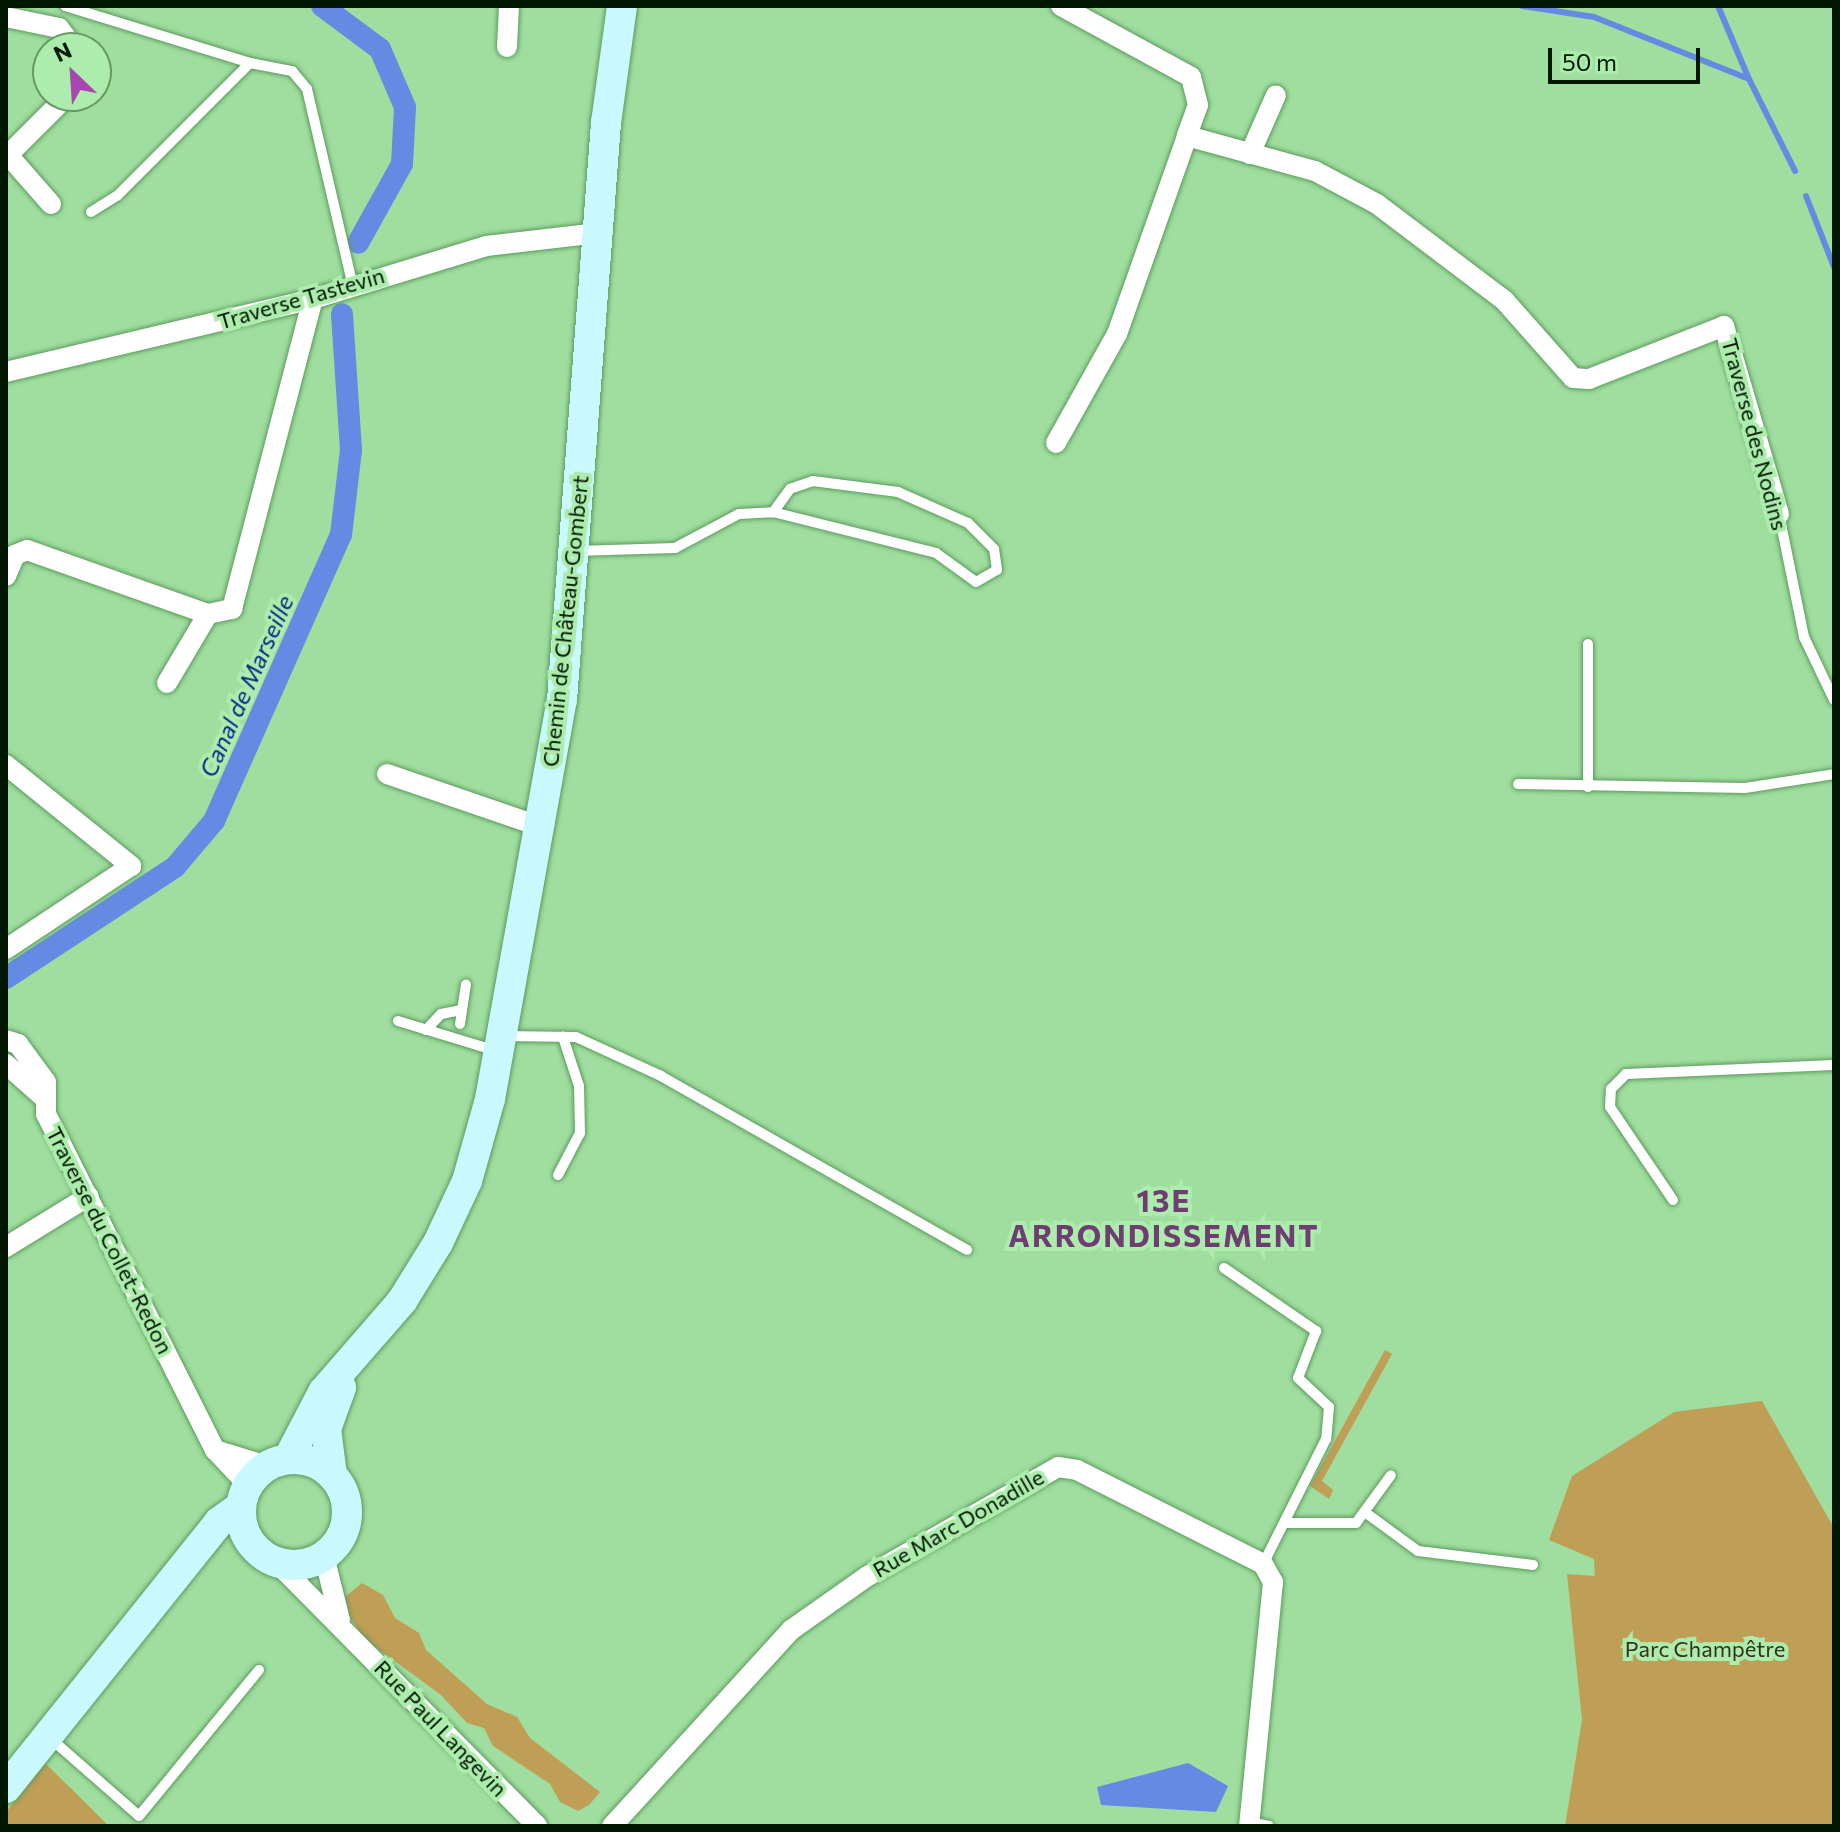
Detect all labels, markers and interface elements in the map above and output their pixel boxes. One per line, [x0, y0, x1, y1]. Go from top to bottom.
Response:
north arrow [32, 32, 112, 112]
scale bar [1552, 32, 1704, 82]
text: N [49, 36, 76, 67]
text: 50 m [1562, 47, 1617, 76]
street label: Traverse Tastevin [215, 262, 387, 334]
street label: Traverse des Nodins [1717, 335, 1793, 533]
street label: Chemin de Château-Gombert [537, 474, 593, 768]
water label: Canal de Marseille [193, 591, 299, 781]
street label: Traverse du Collet-Redon [41, 1122, 179, 1358]
district label: 13E ARRONDISSEMENT [1008, 1182, 1320, 1252]
street label: Rue Marc Donadille [868, 1463, 1048, 1583]
park label: Parc Champêtre [1625, 1636, 1785, 1662]
street label: Rue Paul Langevin [369, 1654, 513, 1802]

